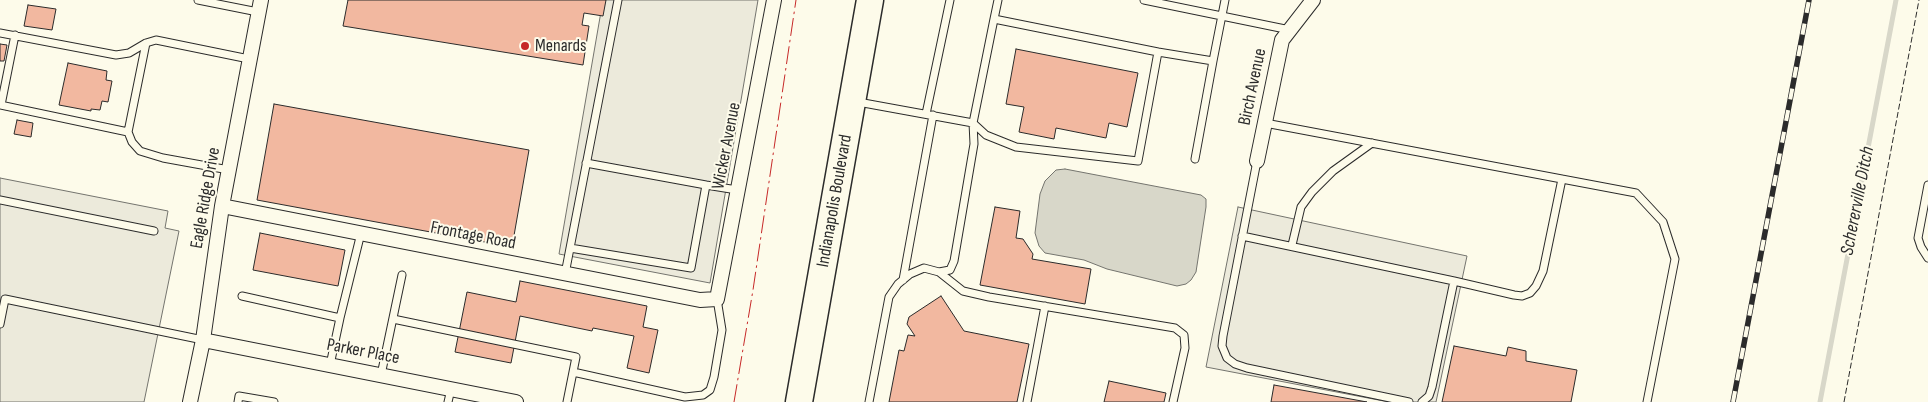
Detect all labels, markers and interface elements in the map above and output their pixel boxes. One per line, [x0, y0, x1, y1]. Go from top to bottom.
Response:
place label: Menards [535, 35, 586, 57]
marker: Menards [519, 40, 531, 52]
street label: Birch Avenue [1234, 47, 1272, 127]
street label: Wicker Avenue [708, 101, 746, 191]
street label: Indianapolis Boulevard [813, 133, 857, 269]
water label: Schererville Ditch [1836, 145, 1880, 257]
street label: Eagle Ridge Drive [186, 146, 226, 250]
street label: Frontage Road [428, 217, 518, 255]
street label: Parker Place [325, 334, 401, 370]

